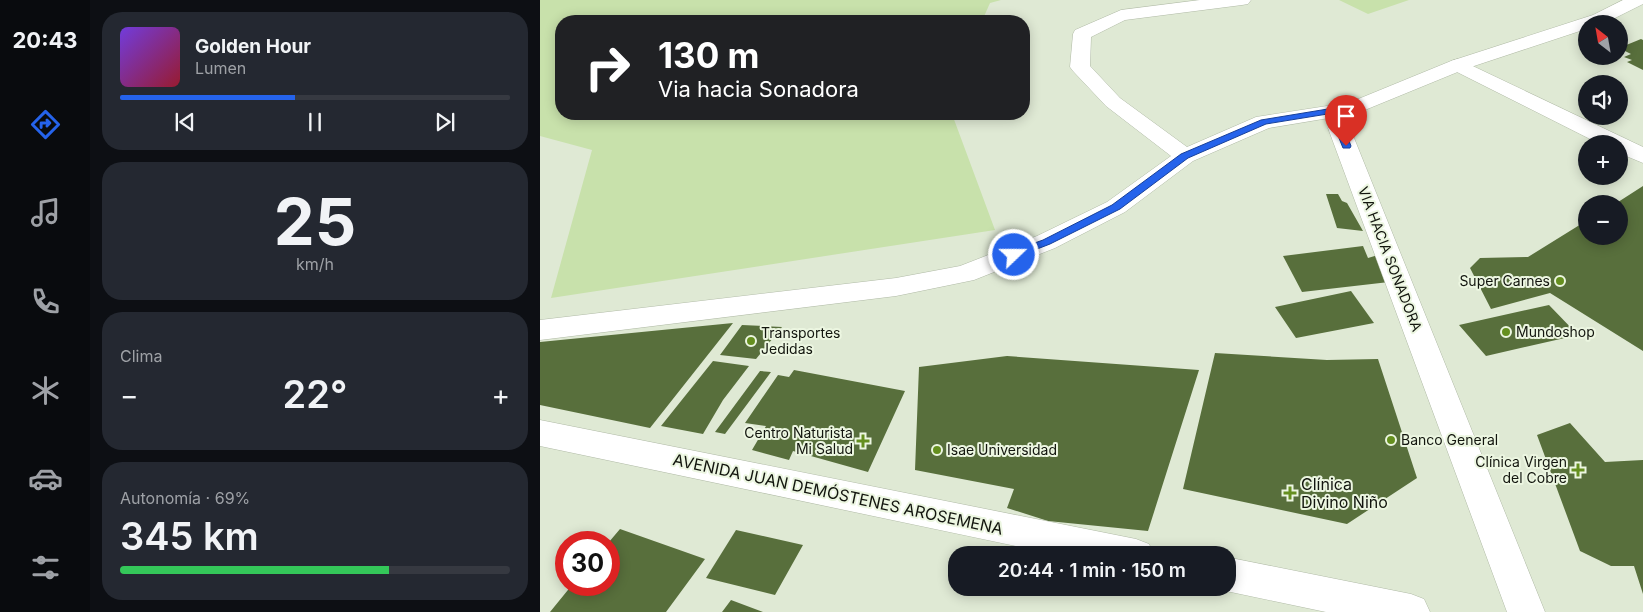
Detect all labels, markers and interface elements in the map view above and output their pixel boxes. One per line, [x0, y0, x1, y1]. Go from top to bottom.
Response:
north arrow [1578, 15, 1628, 65]
map controls [1578, 15, 1628, 245]
text: 20:43 [12, 27, 78, 53]
text: 130 m [658, 34, 760, 76]
text: Golden Hour [195, 35, 311, 58]
icon: right [575, 35, 640, 100]
text: Lumen [195, 58, 246, 78]
button: sound [1578, 75, 1628, 125]
text: Via hacia Sonadora [658, 76, 859, 102]
pin [1325, 95, 1367, 146]
icon: arrive [1332, 102, 1360, 130]
icon: directions [28, 107, 63, 142]
icon: previous [171, 108, 199, 136]
icon: pause [301, 108, 329, 136]
icon: next [431, 108, 459, 136]
button: + [1578, 135, 1628, 185]
text: 25 [274, 182, 356, 261]
street label: VIA HACIA SONADORA [1355, 184, 1426, 334]
icon: music [28, 195, 63, 230]
button: − [1578, 195, 1628, 245]
position arrow [987, 228, 1039, 280]
text: km/h [296, 254, 334, 274]
place label: Super Carnes [1459, 272, 1550, 289]
marker: Super Carnes [1554, 275, 1566, 287]
icon: phone [28, 284, 63, 319]
place label: Mundoshop [1516, 323, 1595, 340]
place label: Transportes Jedidas [761, 324, 841, 357]
marker: Mundoshop [1500, 326, 1512, 338]
marker: Transportes Jedidas [745, 335, 757, 347]
text: Clima [120, 346, 162, 366]
text: 22° [283, 371, 347, 417]
icon: climate [28, 373, 63, 408]
text: − [120, 378, 139, 412]
text: + [491, 378, 510, 412]
place label: Centro Naturista Mi Salud [744, 424, 853, 457]
place label: Banco General [1401, 431, 1498, 448]
marker: Banco General [1385, 434, 1397, 446]
marker: Centro Naturista Mi Salud [857, 435, 869, 447]
place label: Isae Universidad [947, 441, 1057, 458]
marker: Isae Universidad [931, 444, 943, 456]
street label: AVENIDA JUAN DEMÓSTENES AROSEMENA [671, 449, 1005, 539]
place label: Clínica Virgen del Cobre [1475, 453, 1567, 486]
icon: car [28, 461, 63, 496]
marker: Clínica Virgen del Cobre [1571, 463, 1585, 477]
place label: Clínica Divino Niño [1301, 474, 1388, 512]
marker: Clínica Divino Niño [1283, 486, 1297, 500]
text: Autonomía · 69% [120, 488, 250, 508]
text: 345 km [120, 513, 259, 559]
speed limit sign: 30 [555, 531, 620, 596]
icon: filters [28, 550, 63, 585]
text: 20:44 · 1 min · 150 m [998, 559, 1186, 582]

